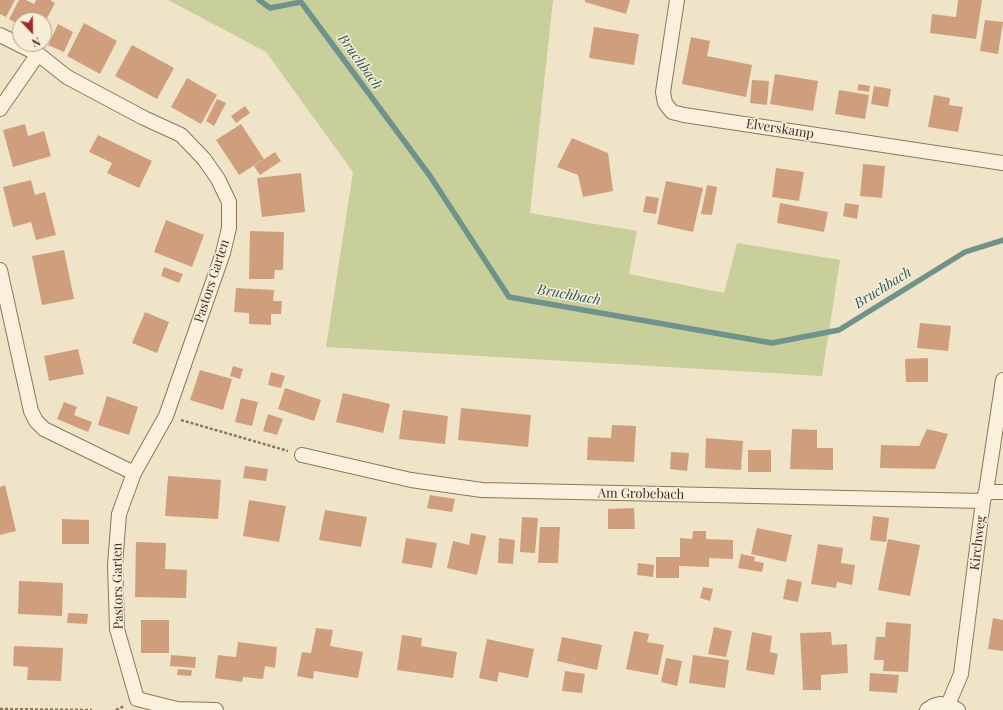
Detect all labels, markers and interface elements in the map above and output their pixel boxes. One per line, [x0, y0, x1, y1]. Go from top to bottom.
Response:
north arrow [12, 12, 52, 52]
water label: Bruchbach [334, 31, 386, 93]
text: N [30, 34, 43, 51]
street label: Elverskamp [745, 116, 815, 142]
street label: Pastors Garten [191, 237, 233, 325]
water label: Bruchbach [851, 264, 915, 312]
water label: Bruchbach [536, 281, 602, 309]
street label: Am Grobebach [598, 485, 684, 503]
street label: Kirchweg [967, 515, 989, 571]
street label: Pastors Garten [109, 543, 127, 629]

